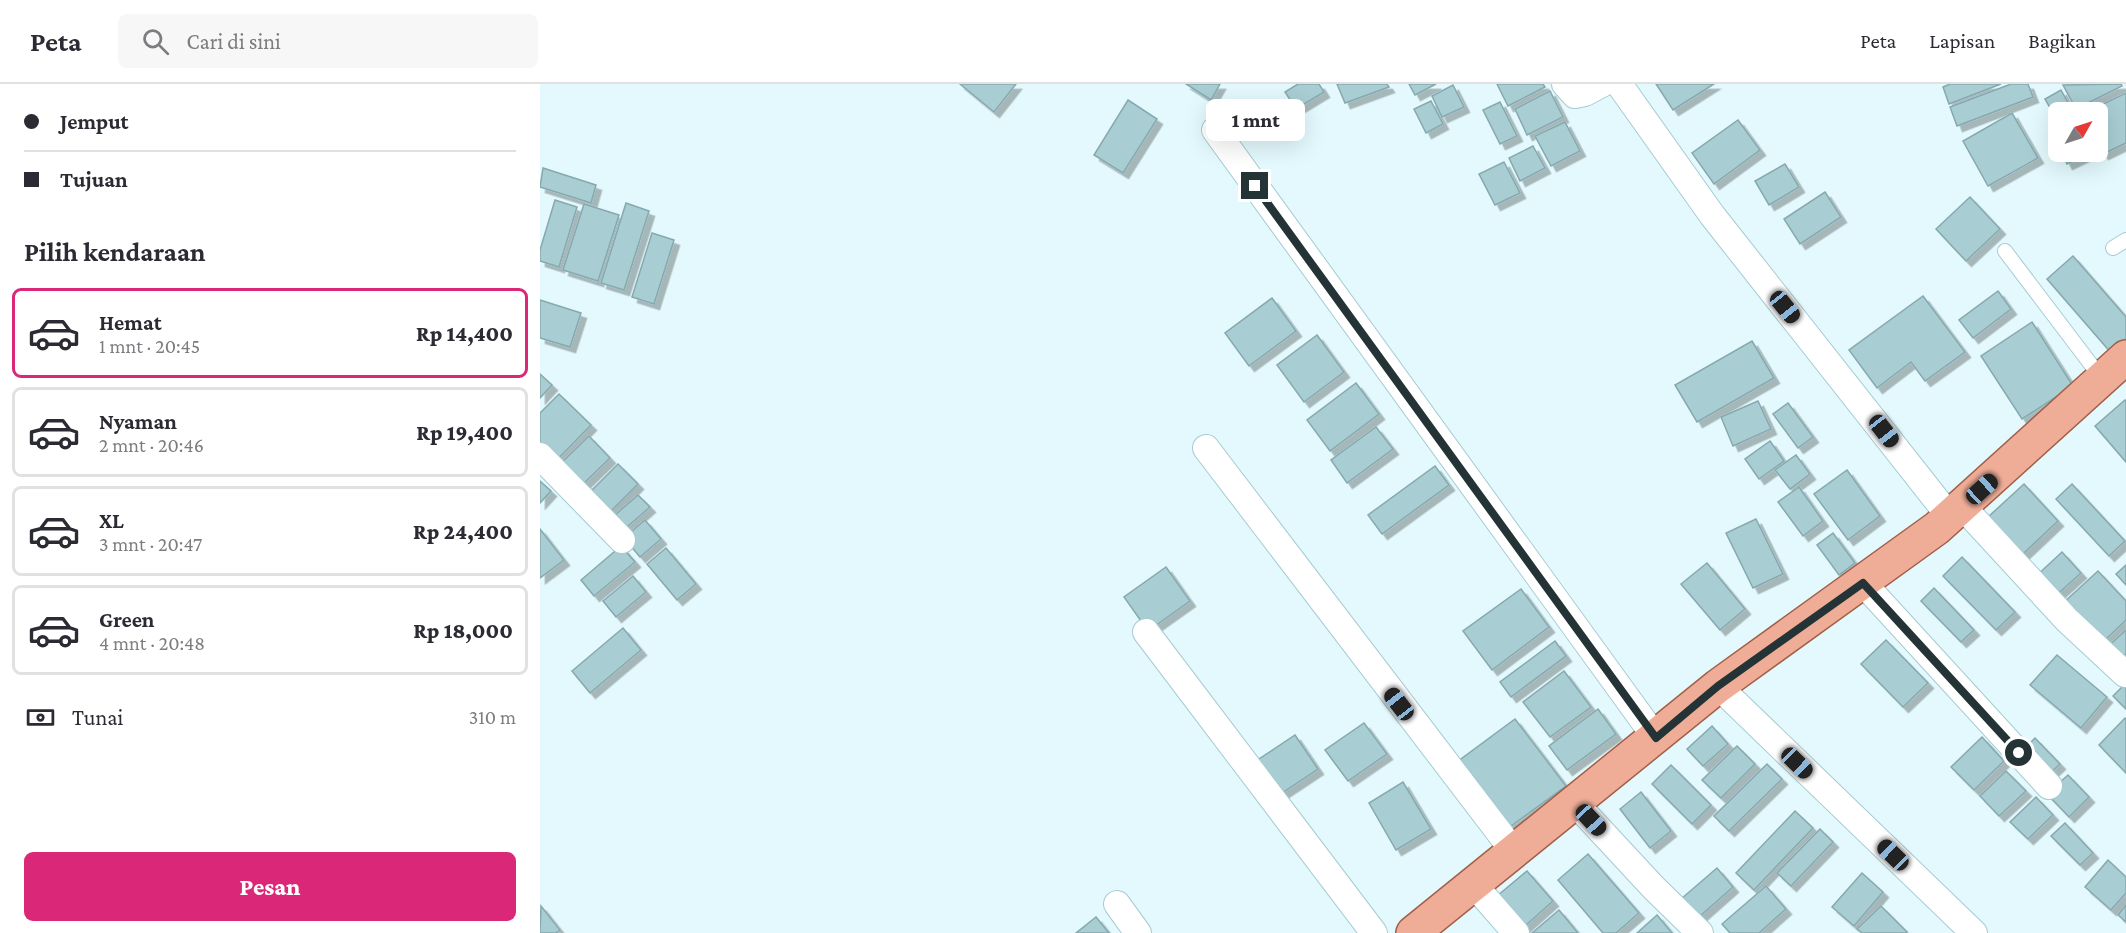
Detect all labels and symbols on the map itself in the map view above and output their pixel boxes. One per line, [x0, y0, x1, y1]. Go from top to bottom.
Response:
callout: 1 mnt [1206, 99, 1304, 141]
north arrow [2048, 102, 2108, 162]
route end [1241, 172, 1268, 199]
car [1767, 287, 1803, 327]
car [1866, 411, 1902, 451]
car [1963, 470, 2001, 508]
car [1381, 684, 1417, 724]
route start [2005, 739, 2032, 766]
car [1778, 744, 1816, 782]
car [1572, 801, 1610, 839]
car [1874, 836, 1912, 874]

